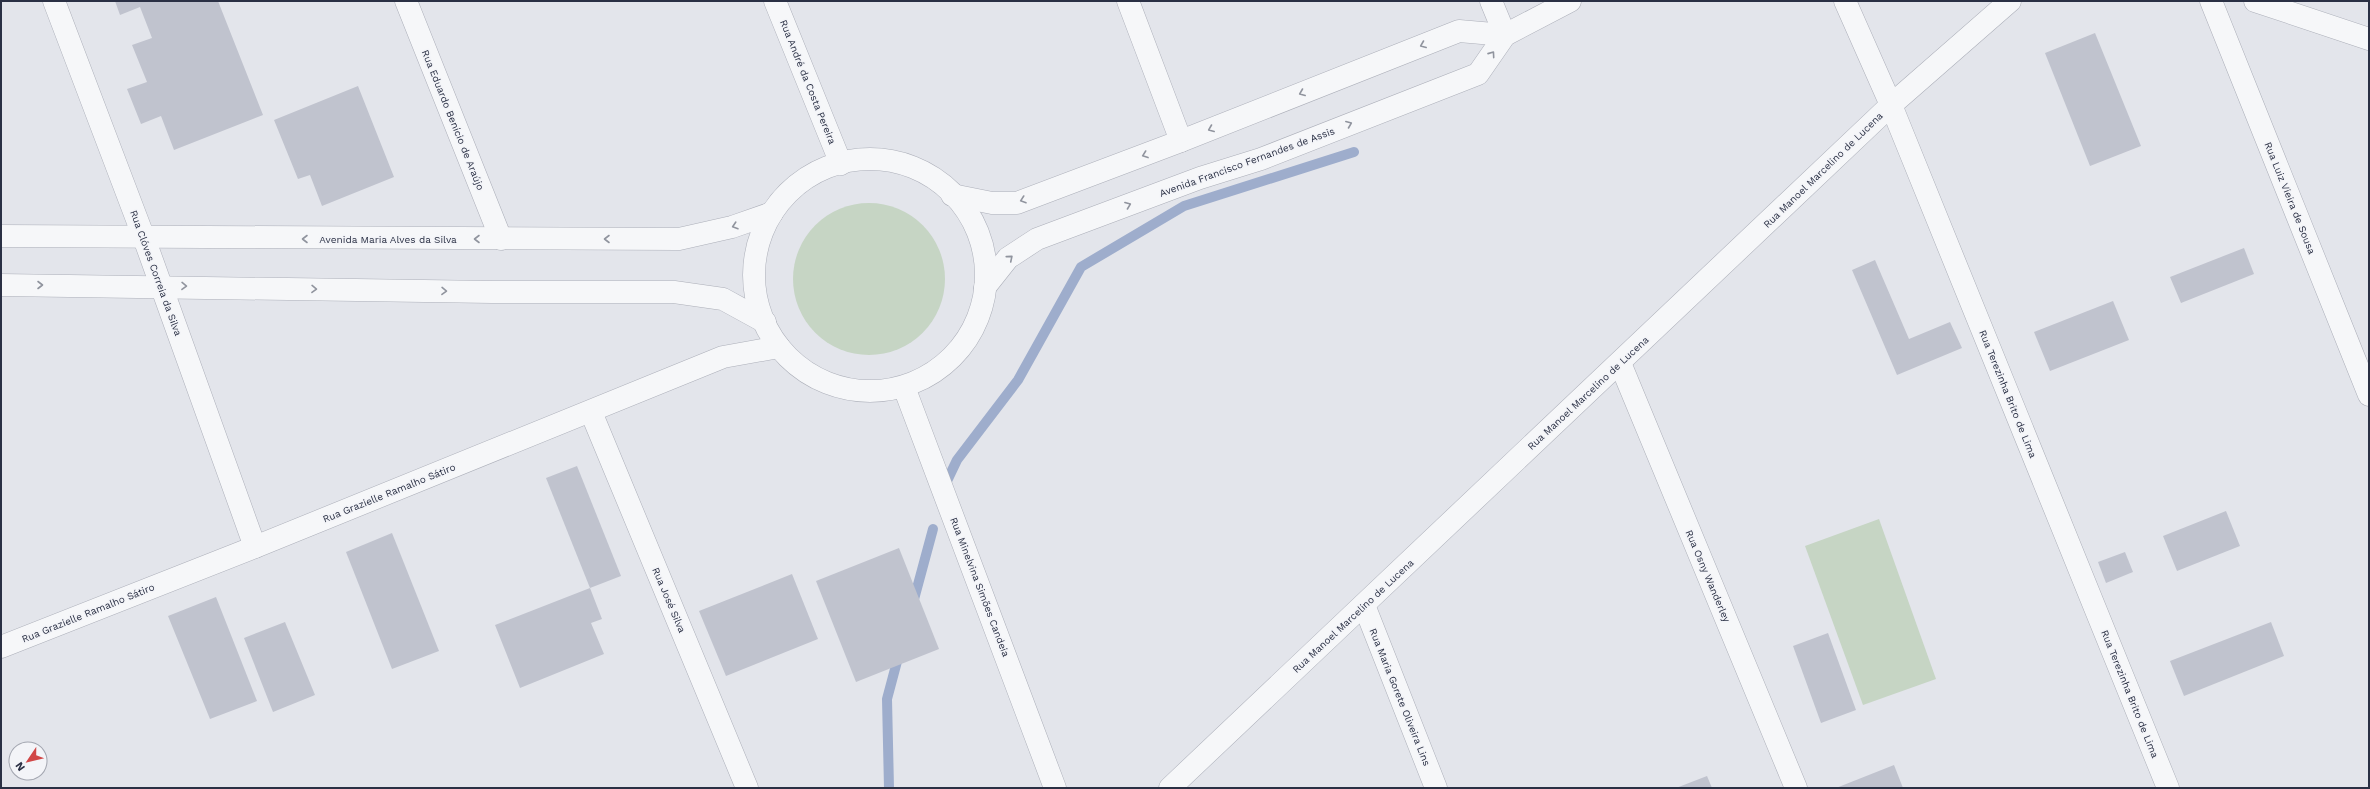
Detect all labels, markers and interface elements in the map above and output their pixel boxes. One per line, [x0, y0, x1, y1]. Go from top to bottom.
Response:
street label: Rua André da Costa Pereira [778, 18, 838, 146]
one-way arrow [1419, 41, 1426, 49]
street label: Rua Eduardo Benício de Araújo [420, 48, 486, 192]
one-way arrow [1487, 52, 1494, 59]
one-way arrow [1298, 88, 1306, 96]
street label: Rua Manoel Marcelino de Lucena [1761, 110, 1885, 230]
one-way arrow [1346, 120, 1353, 128]
street label: Avenida Francisco Fernandes de Assis [1158, 125, 1336, 199]
one-way arrow [1208, 125, 1215, 133]
street label: Rua Luiz Vieira de Sousa [2262, 140, 2318, 256]
one-way arrow [1141, 150, 1148, 159]
one-way arrow [1020, 196, 1027, 204]
one-way arrow [1125, 202, 1132, 210]
street label: Rua Clóves Correia da Silva [128, 209, 184, 338]
one-way arrow [732, 221, 739, 229]
street label: Avenida Maria Alves da Silva [319, 234, 457, 245]
one-way arrow [302, 235, 308, 243]
one-way arrow [474, 235, 480, 243]
one-way arrow [604, 235, 610, 243]
one-way arrow [1006, 256, 1013, 263]
one-way arrow [37, 281, 43, 289]
one-way arrow [181, 282, 187, 290]
one-way arrow [311, 285, 317, 293]
one-way arrow [441, 287, 447, 295]
street label: Rua Terezinha Brito de Lima [1977, 328, 2039, 460]
street label: Rua Manoel Marcelino de Lucena [1525, 334, 1651, 452]
street label: Rua Grazielle Ramalho Sátiro [321, 461, 457, 525]
street label: Rua Minelvina Simões Candeia [948, 516, 1012, 659]
street label: Rua Osny Wanderley [1684, 528, 1733, 625]
street label: Rua Manoel Marcelino de Lucena [1290, 557, 1416, 675]
street label: Rua José Silva [650, 566, 688, 635]
street label: Rua Grazielle Ramalho Sátiro [20, 581, 156, 645]
street label: Rua Maria Gorete Oliveira Lins [1367, 627, 1433, 767]
street label: Rua Terezinha Brito de Lima [2099, 628, 2161, 760]
north arrow [8, 741, 48, 781]
text: N [13, 759, 28, 774]

